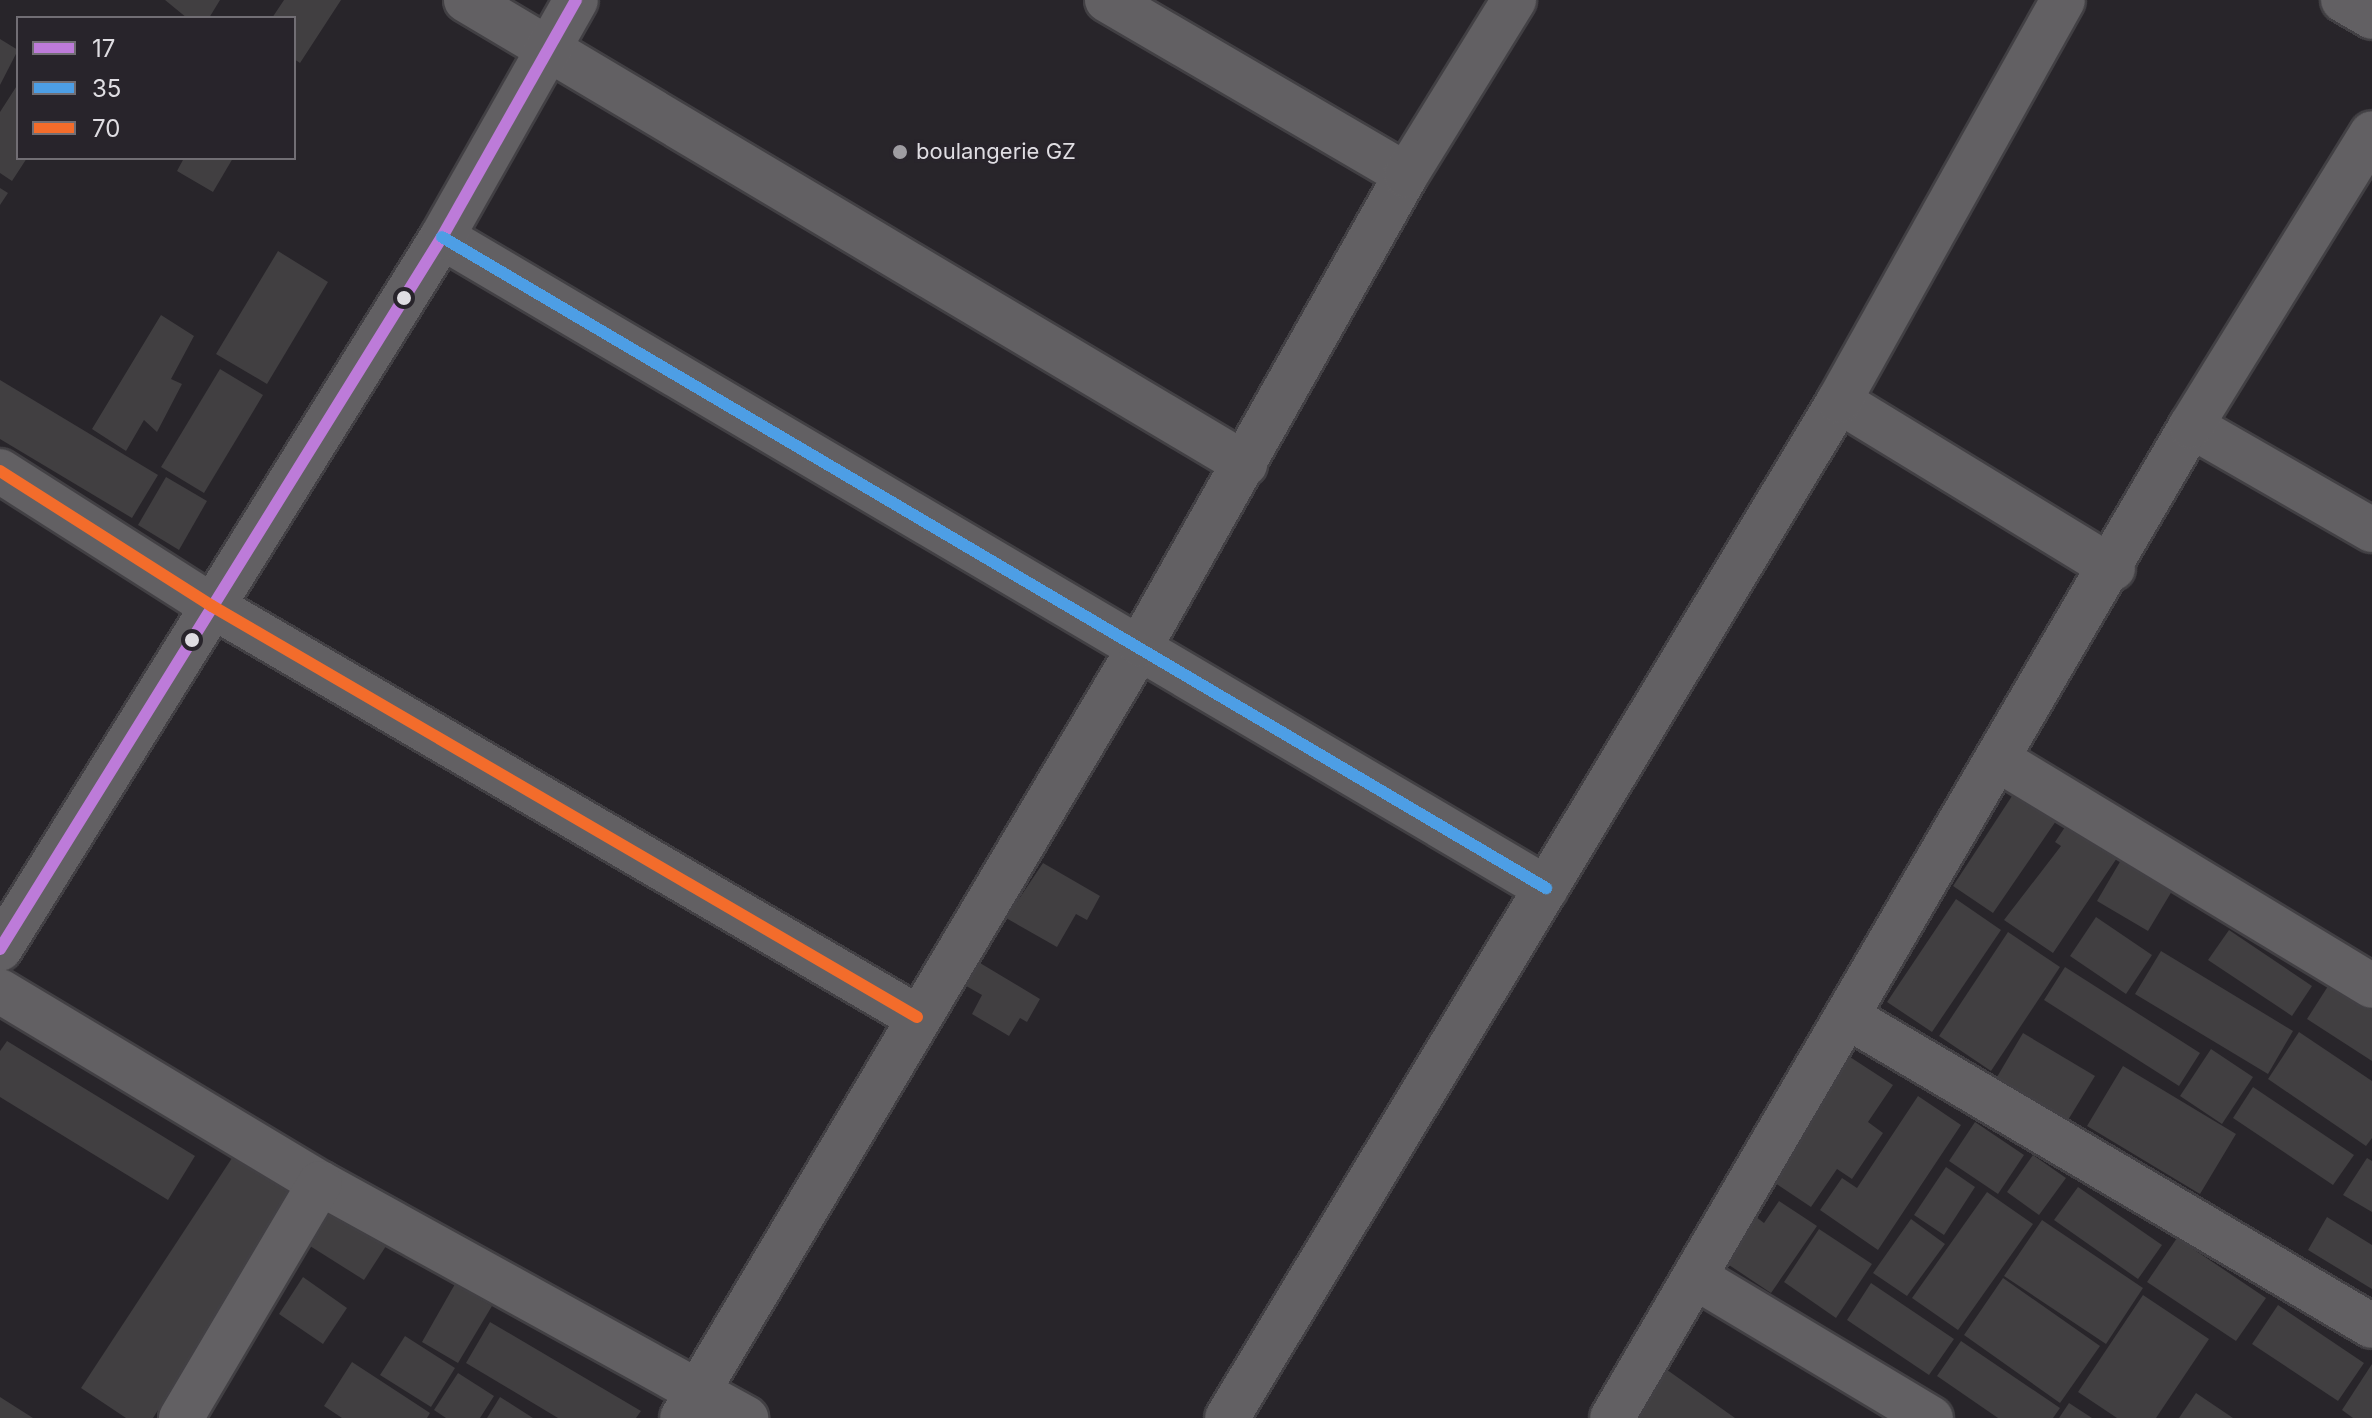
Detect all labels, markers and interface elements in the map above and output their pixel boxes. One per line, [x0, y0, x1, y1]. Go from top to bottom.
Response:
legend [16, 16, 296, 160]
text: 17 [92, 34, 115, 63]
text: 35 [92, 74, 121, 103]
text: 70 [92, 114, 120, 143]
place label: boulangerie GZ [916, 139, 1076, 165]
marker: boulangerie GZ [891, 143, 909, 161]
unlabelled marker [396, 290, 412, 306]
unlabelled marker [184, 632, 200, 648]

